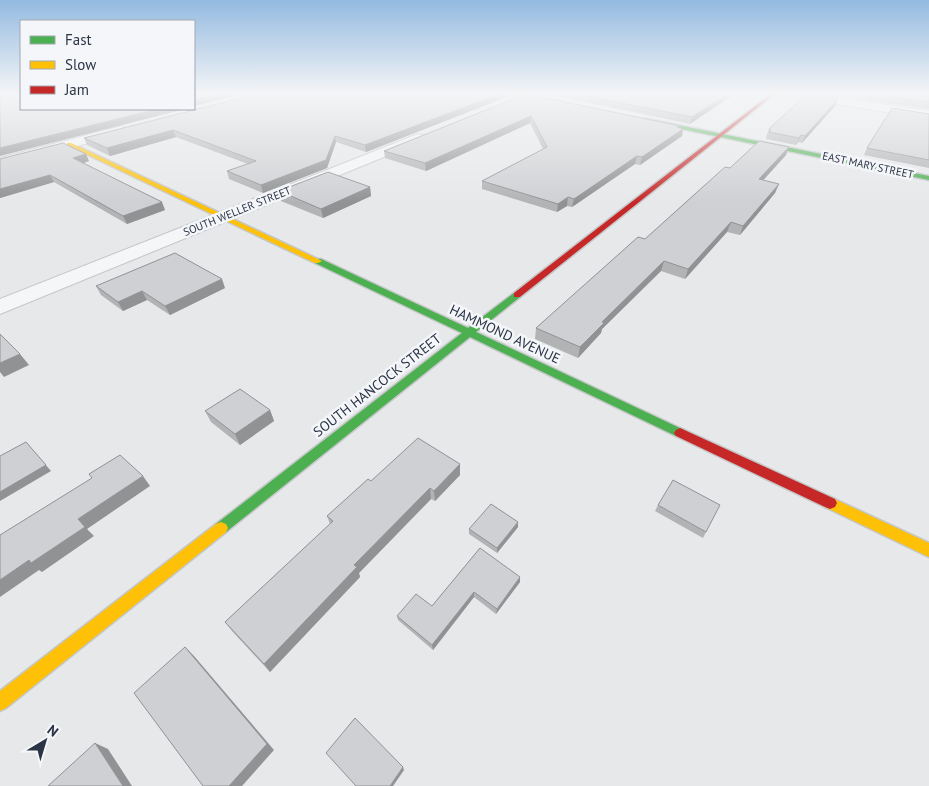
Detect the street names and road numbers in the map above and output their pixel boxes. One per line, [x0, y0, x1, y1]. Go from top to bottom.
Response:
street label: EAST MARY STREET [821, 148, 915, 182]
street label: SOUTH WELLER STREET [181, 183, 293, 239]
street label: HAMMOND AVENUE [447, 300, 563, 368]
street label: SOUTH HANCOCK STREET [309, 329, 445, 441]

